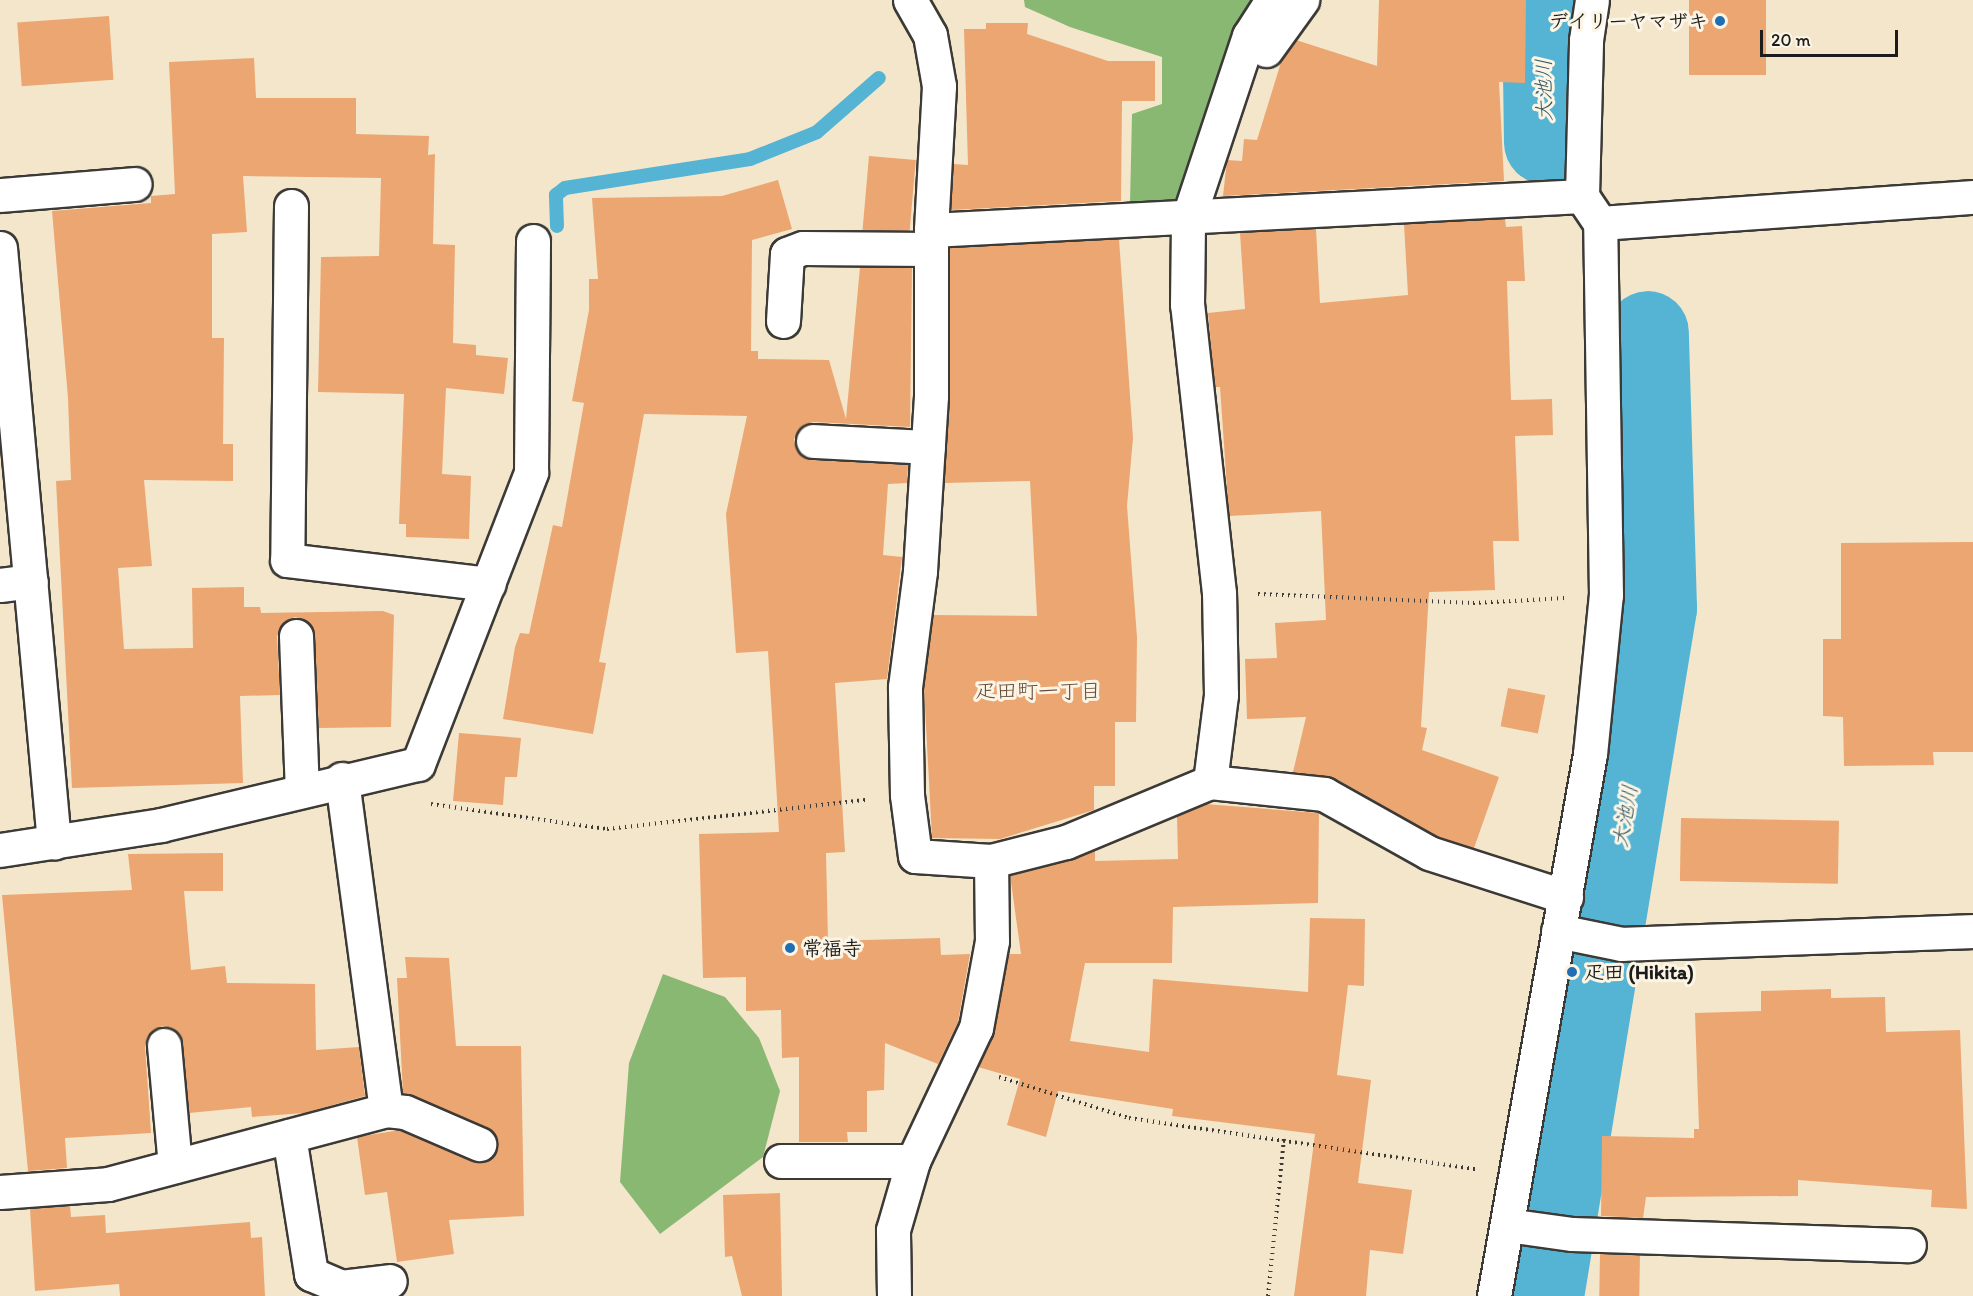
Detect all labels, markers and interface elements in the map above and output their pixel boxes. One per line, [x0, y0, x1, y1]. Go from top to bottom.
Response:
place label: デイリーヤマザキ [1548, 9, 1708, 33]
marker: デイリーヤマザキ [1713, 14, 1727, 28]
scale bar [1763, 18, 1901, 56]
text: 20 m [1771, 29, 1811, 51]
water label: 大池川 [1531, 58, 1557, 122]
district label: 疋田町一丁目 [975, 678, 1101, 704]
water label: 大池川 [1607, 783, 1643, 849]
place label: 常福寺 [802, 936, 862, 960]
marker: 常福寺 [783, 941, 797, 955]
place label: 疋田 (Hikita) [1584, 960, 1694, 984]
marker: 疋田 (Hikita) [1565, 965, 1579, 979]

